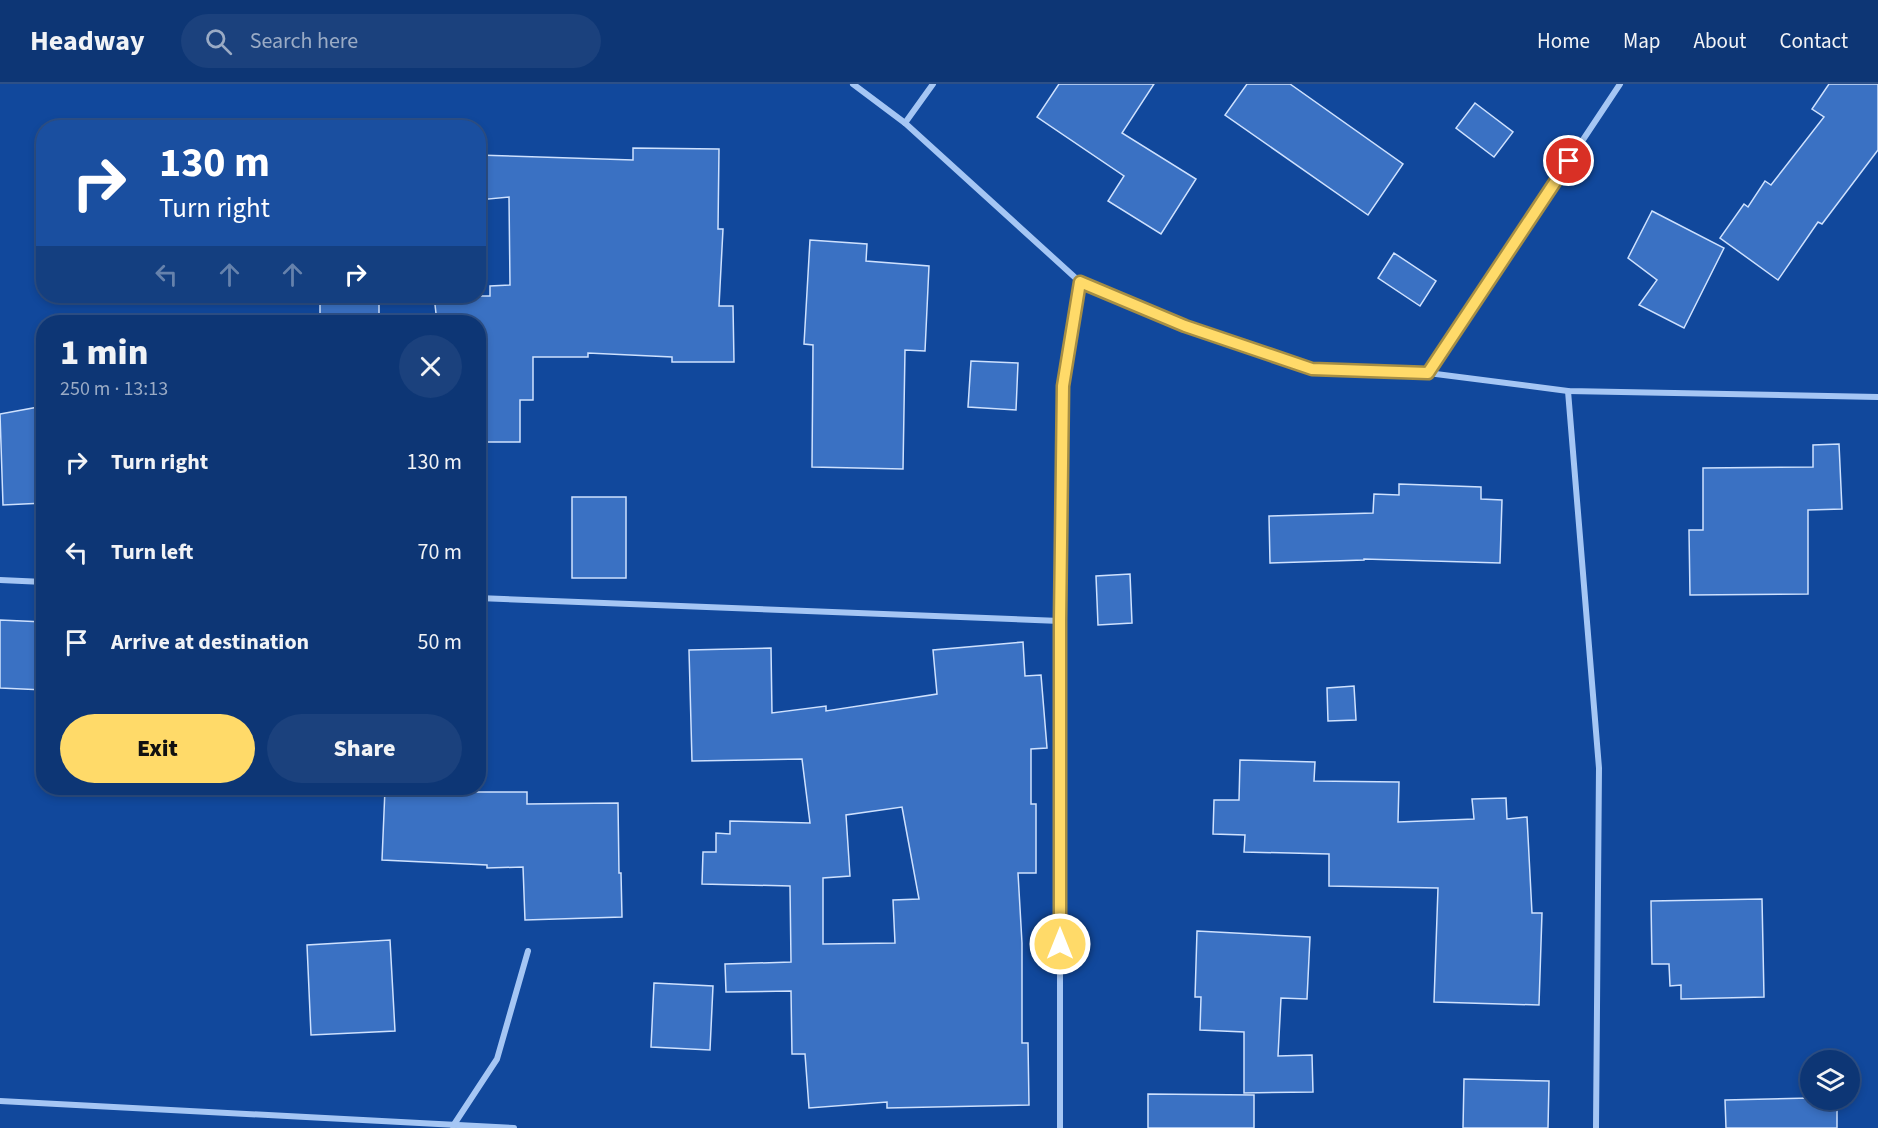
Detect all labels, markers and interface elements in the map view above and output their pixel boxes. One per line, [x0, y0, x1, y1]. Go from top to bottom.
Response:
search box [181, 14, 601, 68]
text: Headway [30, 21, 145, 61]
icon: search [202, 25, 235, 58]
text: Search here [250, 25, 358, 57]
text: Home [1537, 26, 1590, 56]
text: Map [1623, 26, 1661, 56]
text: About [1694, 26, 1746, 56]
text: Contact [1779, 26, 1848, 56]
text: 130 m [159, 133, 270, 193]
pin [1543, 135, 1594, 186]
icon: right [60, 144, 138, 222]
icon: arrive [1552, 144, 1585, 177]
text: Turn right [159, 189, 270, 228]
icon: left [150, 258, 183, 291]
icon: ahead [213, 258, 246, 291]
icon: ahead [276, 258, 309, 291]
icon: right [339, 258, 372, 291]
text: 1 min [60, 327, 148, 378]
button: close [399, 335, 462, 398]
text: 250 m · 13:13 [60, 375, 168, 403]
icon: right [60, 446, 93, 479]
text: Turn right [111, 446, 208, 478]
text: 130 m [407, 446, 462, 478]
icon: left [60, 536, 93, 569]
text: Turn left [111, 536, 193, 568]
text: 70 m [417, 536, 462, 568]
icon: arrive [60, 626, 93, 659]
text: Arrive at destination [111, 626, 309, 658]
text: 50 m [417, 626, 462, 658]
button: Exit [60, 714, 255, 783]
button: Share [267, 714, 462, 783]
position arrow [1028, 912, 1092, 976]
map controls [1800, 1050, 1860, 1110]
button: layers [1800, 1050, 1860, 1110]

